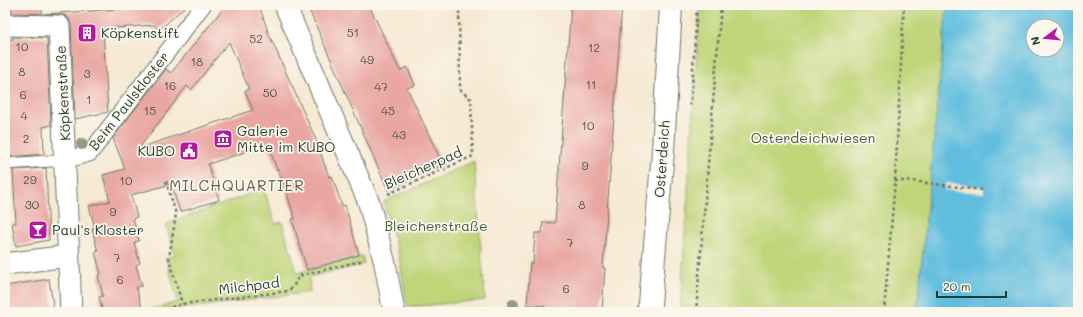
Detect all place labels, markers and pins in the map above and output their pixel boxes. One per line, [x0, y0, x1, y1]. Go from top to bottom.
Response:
building icon: Köpkenstift [76, 22, 98, 44]
place label: Köpkenstift [101, 23, 179, 42]
place label: Galerie Mitte im KUBO [237, 121, 335, 156]
museum icon: Galerie Mitte im KUBO [212, 128, 234, 150]
public building icon: KUBO [178, 140, 200, 162]
place label: KUBO [137, 141, 175, 160]
bar icon: Paul's Kloster [27, 219, 49, 241]
place label: Paul's Kloster [52, 220, 144, 239]

